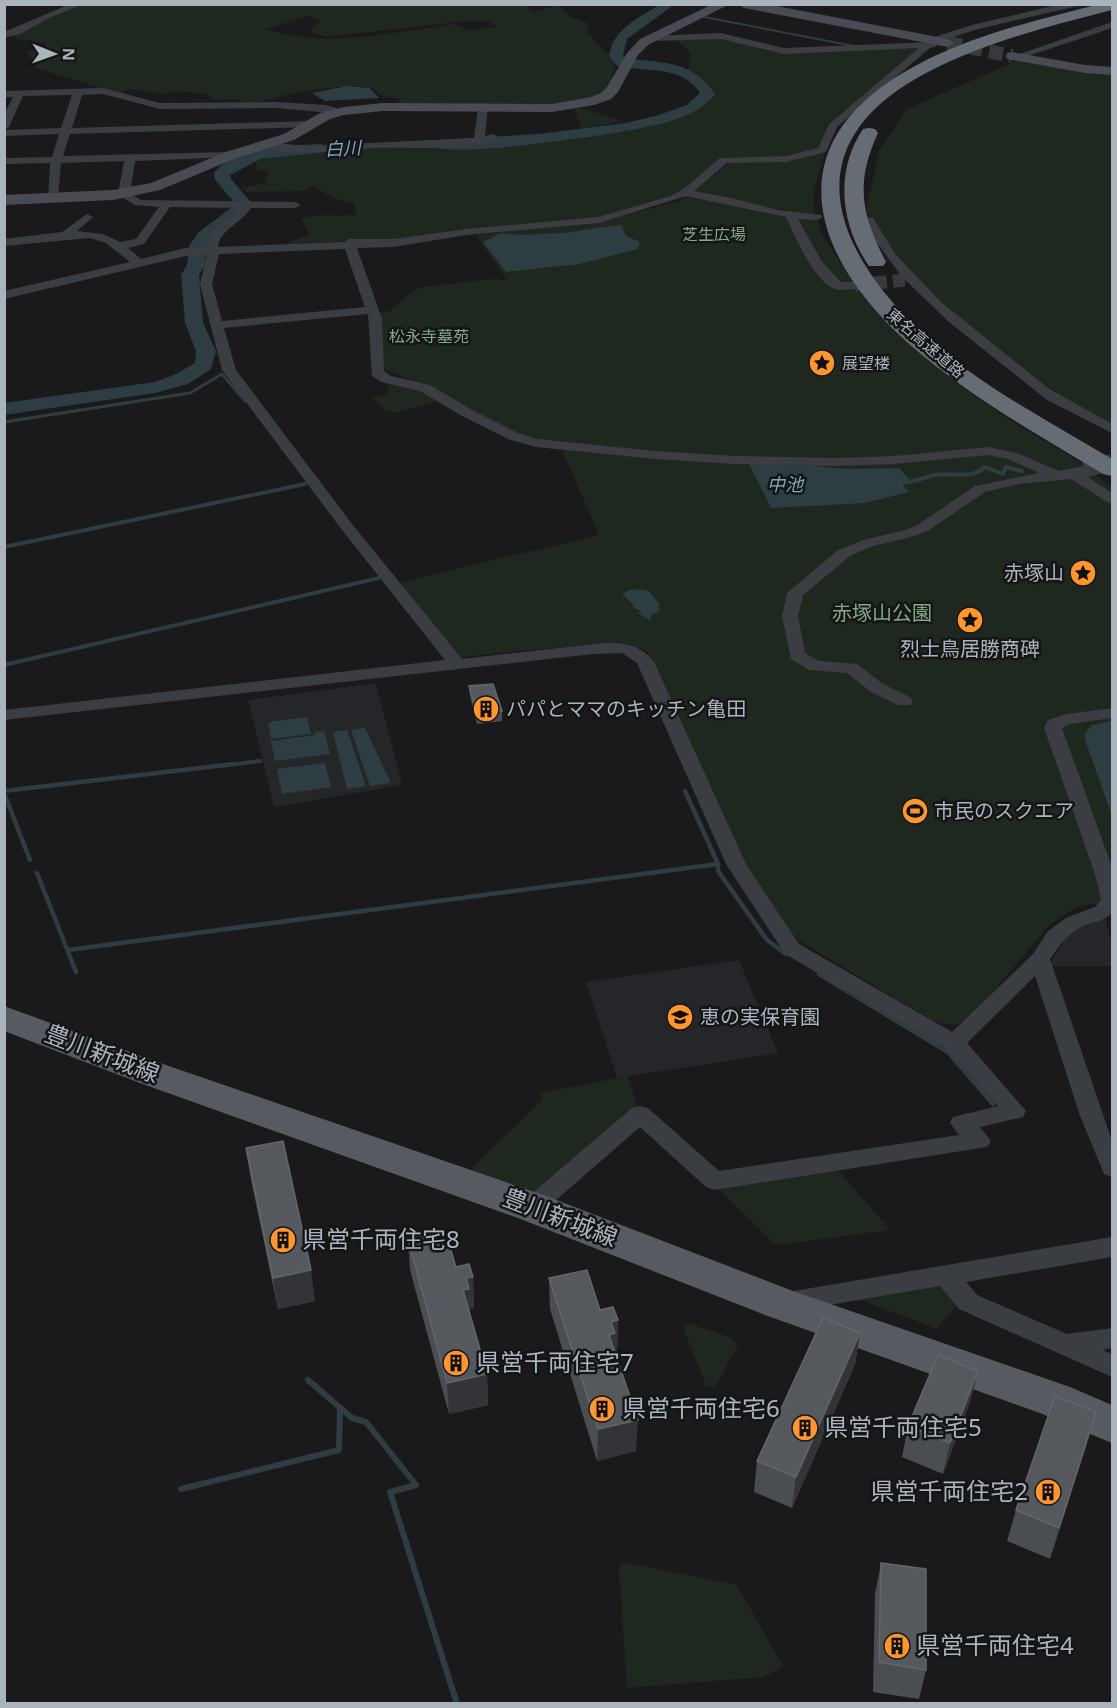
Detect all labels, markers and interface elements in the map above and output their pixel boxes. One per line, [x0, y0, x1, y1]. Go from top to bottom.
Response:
north arrow [24, 24, 84, 84]
text: N [58, 48, 80, 61]
water label: 白川 [324, 135, 364, 161]
park label: 芝生広場 [682, 223, 746, 245]
street label: 東名高速道路 [883, 303, 969, 383]
park label: 松永寺墓苑 [389, 325, 469, 347]
place icon: 展望楼 [807, 348, 837, 378]
place label: 展望楼 [842, 352, 890, 374]
water label: 中池 [767, 472, 805, 496]
place icon: 赤塚山 [1068, 558, 1098, 588]
place label: 赤塚山 [1004, 559, 1064, 586]
park label: 赤塚山公園 [832, 599, 932, 626]
place icon: 烈士鳥居勝商碑 [955, 605, 985, 635]
place label: 烈士鳥居勝商碑 [900, 635, 1040, 662]
building icon: パパとママのキッチン亀田 [471, 694, 501, 724]
place label: パパとママのキッチン亀田 [506, 695, 746, 722]
sports icon: 市民のスクエア [900, 796, 930, 826]
place label: 市民のスクエア [934, 797, 1074, 824]
school or university icon: 恵の実保育園 [665, 1002, 695, 1032]
place label: 恵の実保育園 [700, 1003, 820, 1030]
street label: 豊川新城線 [41, 1016, 164, 1090]
street label: 豊川新城線 [499, 1180, 622, 1254]
place label: 県営千両住宅8 [302, 1222, 460, 1255]
building icon: 県営千両住宅8 [268, 1225, 298, 1255]
place label: 県営千両住宅7 [476, 1345, 634, 1378]
building icon: 県営千両住宅7 [441, 1348, 471, 1378]
place label: 県営千両住宅6 [622, 1391, 780, 1424]
building icon: 県営千両住宅6 [587, 1394, 617, 1424]
place label: 県営千両住宅5 [824, 1410, 982, 1443]
building icon: 県営千両住宅5 [790, 1413, 820, 1443]
place label: 県営千両住宅2 [870, 1474, 1028, 1507]
building icon: 県営千両住宅2 [1033, 1477, 1063, 1507]
place label: 県営千両住宅4 [916, 1628, 1074, 1661]
building icon: 県営千両住宅4 [882, 1631, 912, 1661]

